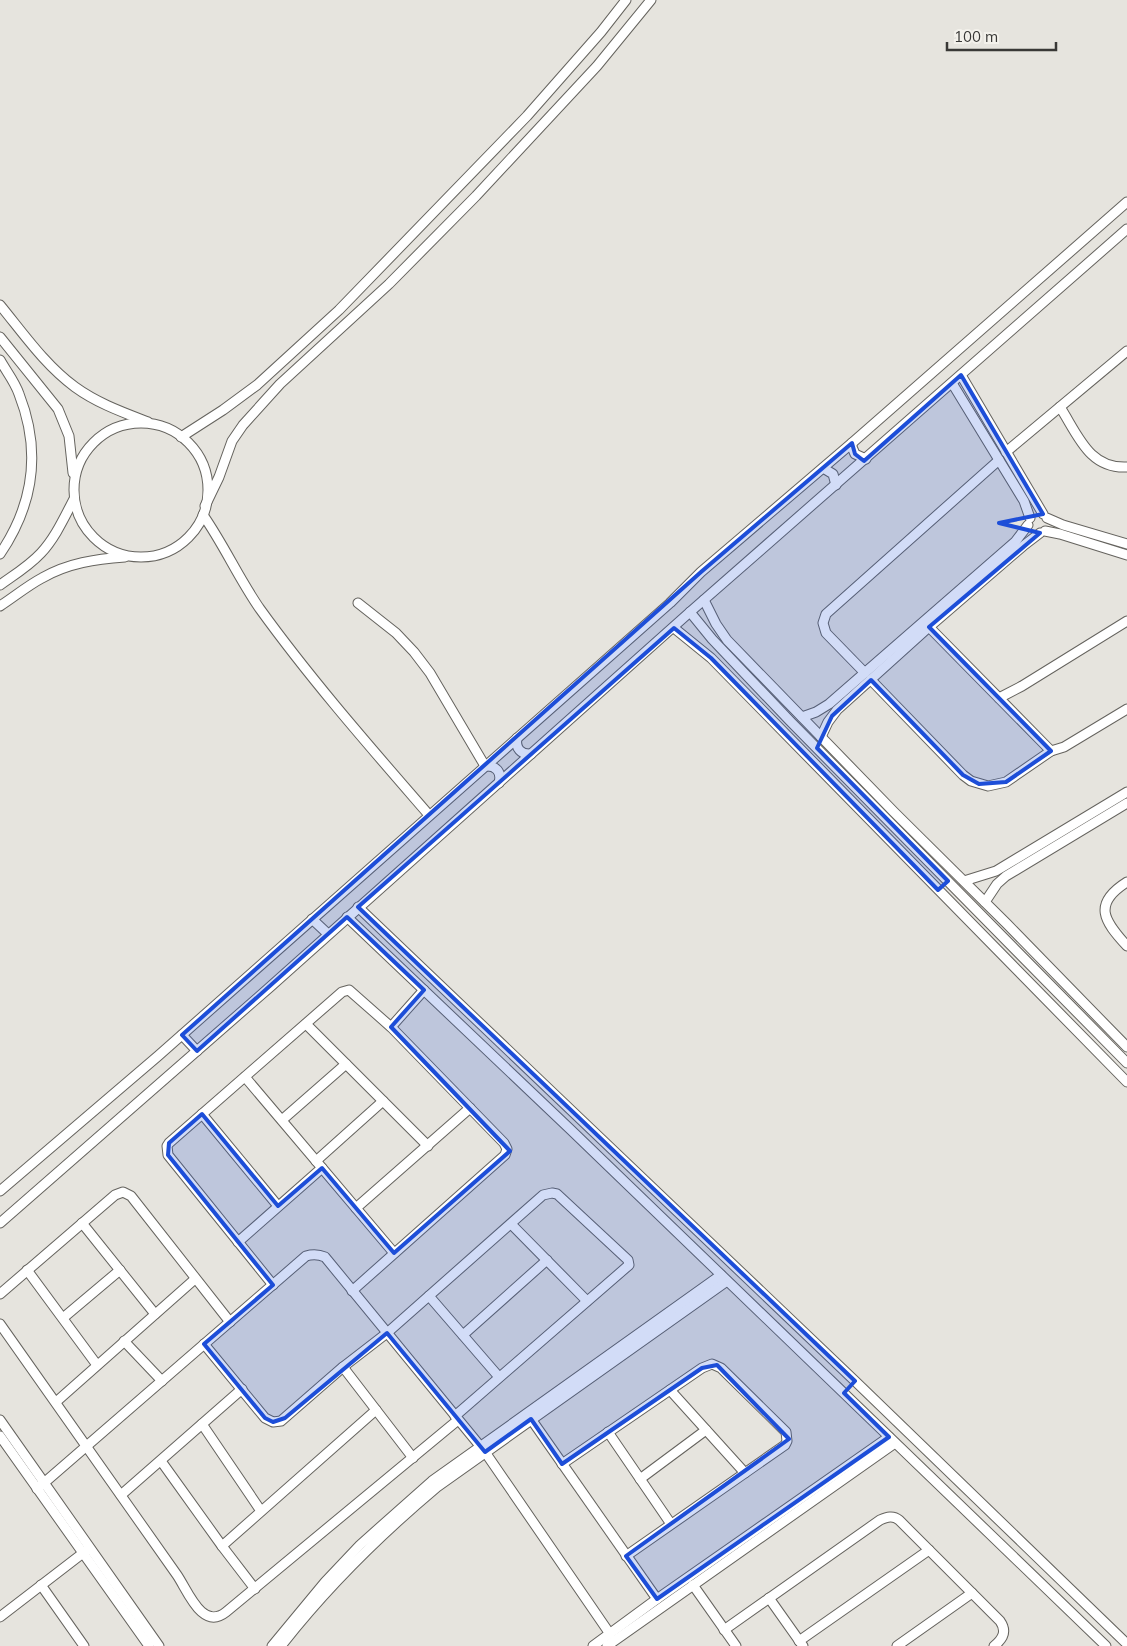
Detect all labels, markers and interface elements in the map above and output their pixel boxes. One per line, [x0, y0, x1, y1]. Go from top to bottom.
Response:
scale bar [947, 20, 1056, 52]
text: 100 m [954, 27, 998, 46]

